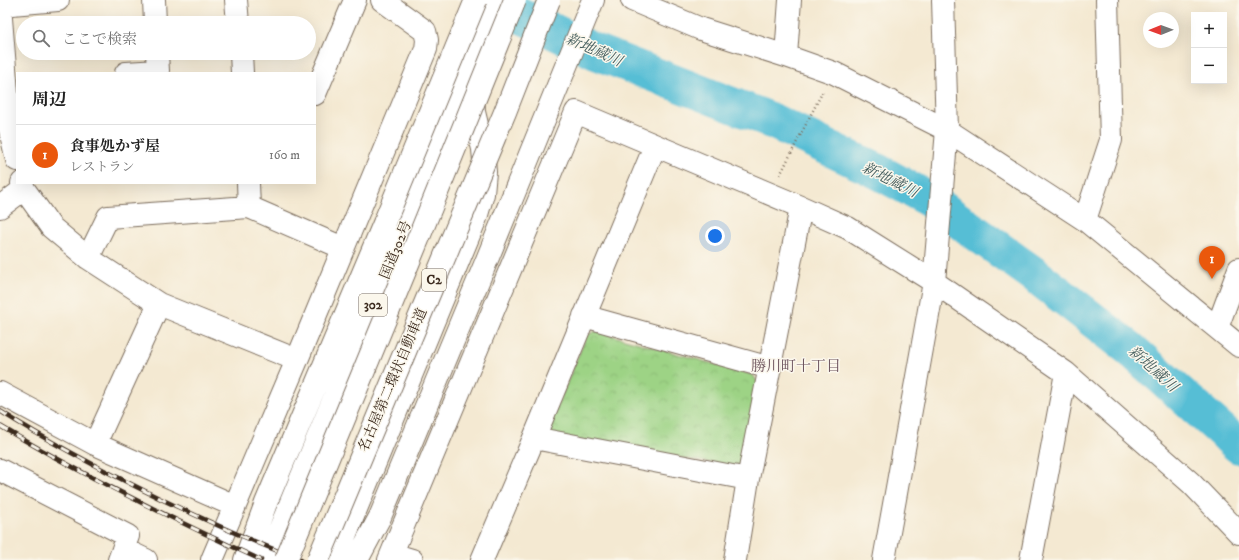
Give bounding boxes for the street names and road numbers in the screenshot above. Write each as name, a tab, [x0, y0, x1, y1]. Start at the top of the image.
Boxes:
street label: 国道302号	[376, 218, 416, 282]
road number: C2	[422, 269, 446, 291]
road number: 302	[359, 294, 387, 316]
street label: 名古屋第二環状自動車道	[355, 306, 431, 454]

